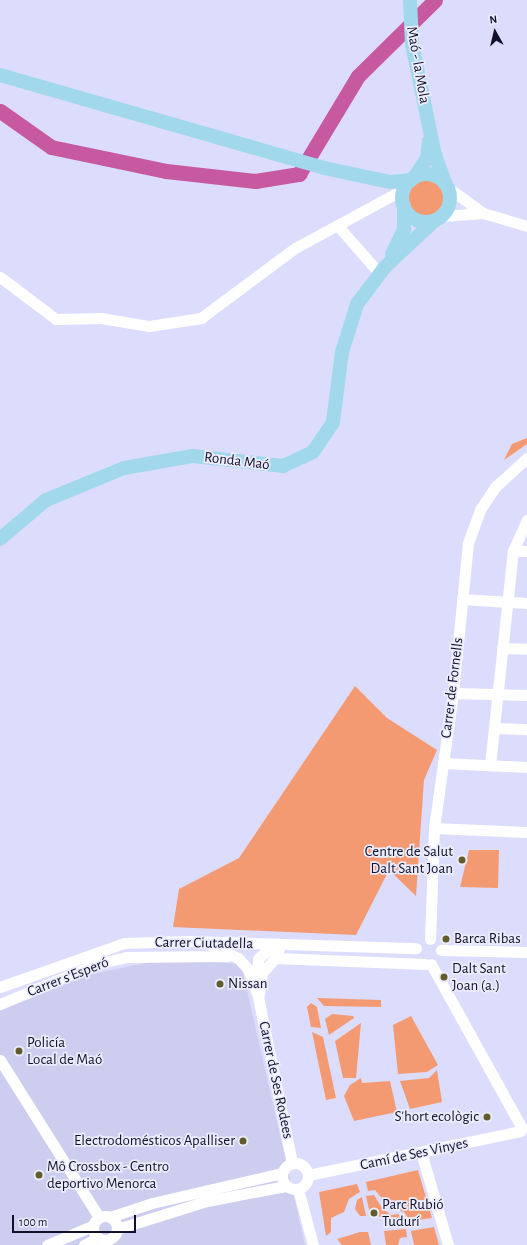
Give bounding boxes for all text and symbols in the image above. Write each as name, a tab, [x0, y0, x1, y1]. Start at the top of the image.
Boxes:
north arrow	[475, 12, 515, 52]
text: N	[489, 14, 498, 26]
street label: Maó - la Mola	[402, 25, 434, 105]
street label: Ronda Maó	[203, 448, 271, 474]
street label: Carrer de Fornells	[437, 637, 467, 739]
place label: Centre de Salut Dalt Sant Joan	[365, 842, 453, 877]
marker: Centre de Salut Dalt Sant Joan	[456, 854, 468, 866]
place label: Barca Ribas	[454, 930, 521, 948]
street label: Carrer Ciutadella	[155, 933, 253, 953]
marker: Barca Ribas	[441, 934, 451, 944]
street label: Carrer s'Esperó	[25, 953, 111, 1001]
place label: Dalt Sant Joan (a.)	[452, 959, 506, 994]
marker: Dalt Sant Joan (a.)	[439, 972, 449, 982]
place label: Nissan	[228, 975, 267, 993]
marker: Nissan	[215, 979, 225, 989]
street label: Carrer de Ses Rodees	[255, 1020, 297, 1140]
place label: Policía Local de Maó	[27, 1033, 102, 1068]
marker: Policía Local de Maó	[14, 1046, 24, 1056]
place label: S'hort ecològic	[394, 1108, 479, 1126]
marker: S'hort ecològic	[482, 1112, 492, 1122]
place label: Electrodomésticos Apalliser	[74, 1132, 235, 1150]
street label: Camí de Ses Vinyes	[358, 1134, 470, 1174]
marker: Electrodomésticos Apalliser	[238, 1136, 248, 1146]
place label: Mô Crossbox - Centro deportivo Menorca	[47, 1157, 169, 1192]
marker: Mô Crossbox - Centro deportivo Menorca	[34, 1170, 44, 1180]
place label: Parc Rubió Tudurí	[382, 1195, 444, 1230]
scale bar	[14, 1207, 138, 1233]
marker: Parc Rubió Tudurí	[369, 1208, 379, 1218]
text: 100 m	[19, 1216, 47, 1228]

